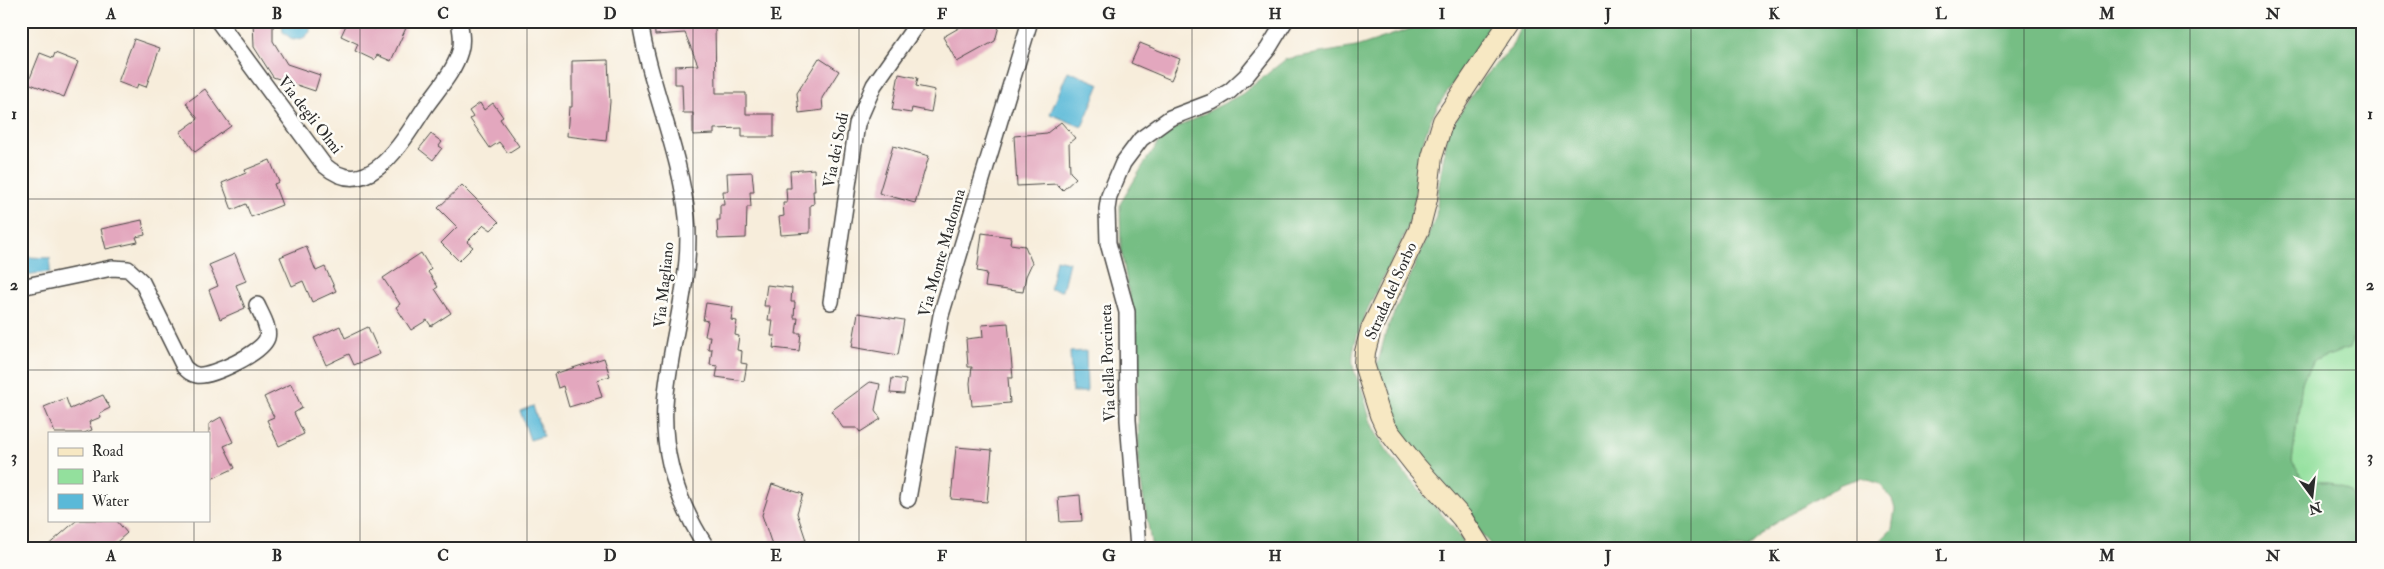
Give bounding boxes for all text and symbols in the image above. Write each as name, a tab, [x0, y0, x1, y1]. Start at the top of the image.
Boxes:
text: A	[105, 4, 117, 24]
text: B	[272, 4, 282, 24]
text: C	[437, 4, 449, 24]
text: D	[603, 4, 617, 24]
text: E	[770, 4, 782, 24]
text: F	[937, 4, 947, 24]
text: G	[1102, 4, 1116, 24]
text: H	[1268, 4, 1282, 24]
text: I	[1439, 4, 1446, 24]
text: J	[1604, 4, 1612, 25]
text: K	[1768, 4, 1780, 24]
text: L	[1935, 4, 1947, 24]
text: M	[2098, 4, 2115, 24]
text: N	[2265, 4, 2281, 24]
street label: Via degli Olmi	[273, 72, 347, 158]
text: 1	[11, 104, 17, 124]
text: 1	[2367, 104, 2373, 124]
street label: Via dei Sodi	[819, 111, 853, 189]
street label: Via Monte Madonna	[914, 186, 970, 319]
street label: Strada del Sorbo	[1361, 239, 1422, 343]
street label: Via Magliano	[650, 241, 678, 329]
text: 2	[10, 275, 18, 295]
text: 2	[2366, 275, 2374, 295]
street label: Via della Porcineta	[1096, 303, 1120, 422]
legend	[48, 432, 210, 522]
text: Road	[92, 442, 124, 461]
text: 3	[11, 447, 17, 467]
text: 3	[2367, 447, 2373, 467]
text: Park	[92, 468, 119, 487]
north arrow	[2286, 472, 2336, 522]
text: Water	[91, 492, 129, 511]
text: N	[2307, 498, 2324, 518]
text: A	[105, 546, 117, 566]
text: B	[272, 546, 282, 566]
text: C	[437, 546, 449, 566]
text: D	[603, 546, 617, 566]
text: E	[770, 546, 782, 566]
text: F	[937, 546, 947, 566]
text: G	[1102, 546, 1116, 566]
text: H	[1268, 546, 1282, 566]
text: I	[1439, 546, 1446, 566]
text: J	[1604, 546, 1612, 567]
text: K	[1768, 546, 1780, 566]
text: L	[1935, 546, 1947, 566]
text: M	[2098, 546, 2115, 566]
text: N	[2265, 546, 2281, 566]

